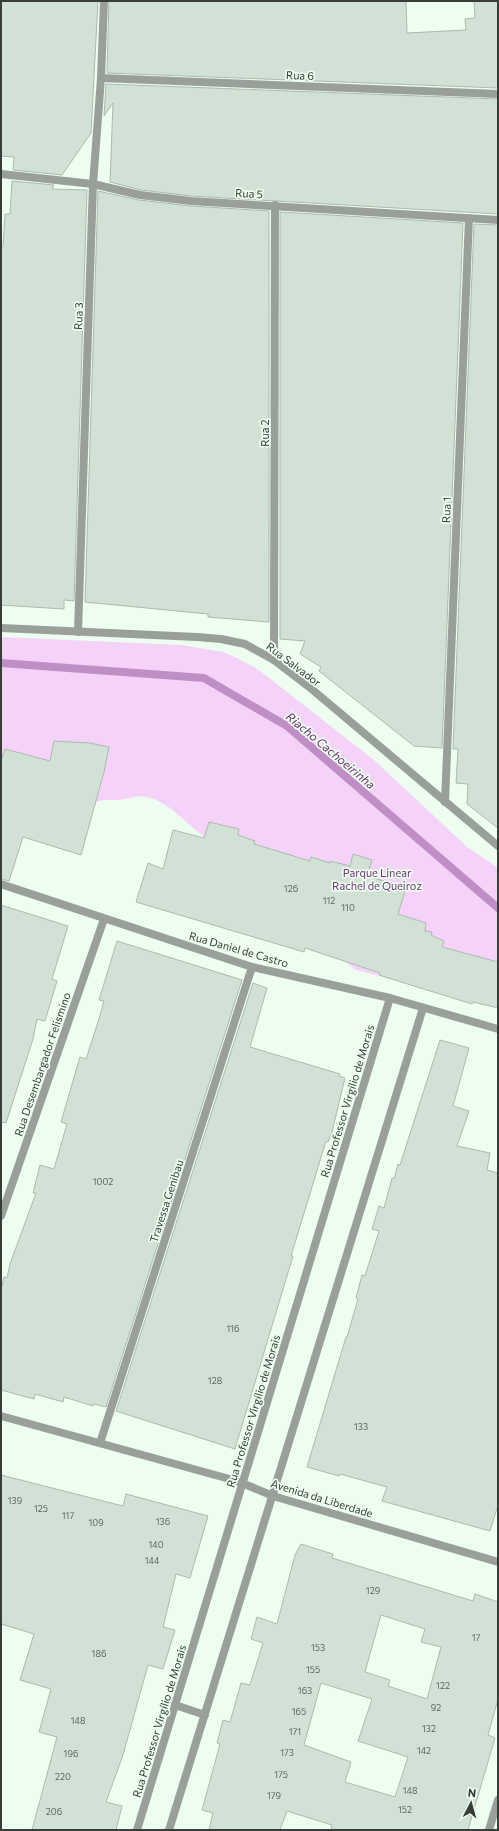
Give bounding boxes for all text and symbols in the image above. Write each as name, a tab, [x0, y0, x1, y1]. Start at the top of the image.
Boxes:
street label: Rua 6	[286, 68, 315, 82]
street label: Rua 5	[235, 186, 263, 200]
street label: Rua 3	[71, 302, 85, 330]
street label: Rua 2	[258, 419, 271, 447]
street label: Rua 1	[439, 497, 453, 523]
street label: Rua Salvador	[264, 639, 324, 689]
water label: Riacho Cachoeirinha	[284, 709, 378, 791]
park label: Parque Linear Rachel de Queiroz	[332, 866, 422, 892]
house number: 126	[284, 883, 298, 894]
house number: 112	[323, 895, 335, 906]
house number: 110	[341, 902, 355, 913]
street label: Rua Daniel de Castro	[188, 929, 291, 970]
street label: Rua Desembargador Felismino	[11, 990, 73, 1138]
street label: Rua Professor Virgílio de Morais	[318, 1023, 376, 1179]
street label: Travessa Genibau	[146, 1158, 186, 1244]
house number: 1002	[93, 1176, 113, 1187]
house number: 116	[226, 1323, 240, 1334]
street label: Rua Professor Virgílio de Morais	[224, 1333, 282, 1489]
house number: 128	[208, 1375, 222, 1386]
house number: 133	[354, 1421, 368, 1432]
street label: Avenida da Liberdade	[269, 1476, 375, 1520]
house number: 139	[8, 1495, 22, 1506]
house number: 125	[34, 1503, 48, 1514]
house number: 117	[62, 1510, 74, 1521]
house number: 136	[156, 1516, 170, 1527]
house number: 109	[88, 1517, 104, 1528]
house number: 140	[148, 1539, 164, 1550]
house number: 144	[145, 1555, 160, 1566]
house number: 129	[366, 1585, 380, 1596]
house number: 17	[472, 1632, 481, 1643]
house number: 153	[311, 1642, 325, 1653]
street label: Rua Professor Virgílio de Morais	[130, 1643, 188, 1799]
house number: 186	[92, 1648, 106, 1659]
house number: 155	[306, 1664, 320, 1675]
house number: 122	[436, 1680, 450, 1691]
house number: 163	[298, 1685, 312, 1696]
house number: 92	[431, 1702, 441, 1713]
house number: 165	[292, 1706, 306, 1717]
house number: 148	[71, 1715, 85, 1726]
house number: 132	[422, 1723, 436, 1734]
house number: 171	[289, 1726, 301, 1737]
house number: 142	[417, 1745, 431, 1756]
house number: 173	[280, 1747, 294, 1758]
house number: 196	[64, 1748, 78, 1759]
house number: 175	[274, 1769, 288, 1780]
house number: 220	[55, 1771, 71, 1782]
north arrow	[451, 1783, 491, 1823]
house number: 148	[403, 1785, 417, 1796]
text: N	[467, 1786, 477, 1799]
house number: 179	[267, 1790, 281, 1801]
house number: 152	[398, 1804, 412, 1815]
house number: 206	[46, 1806, 62, 1817]

